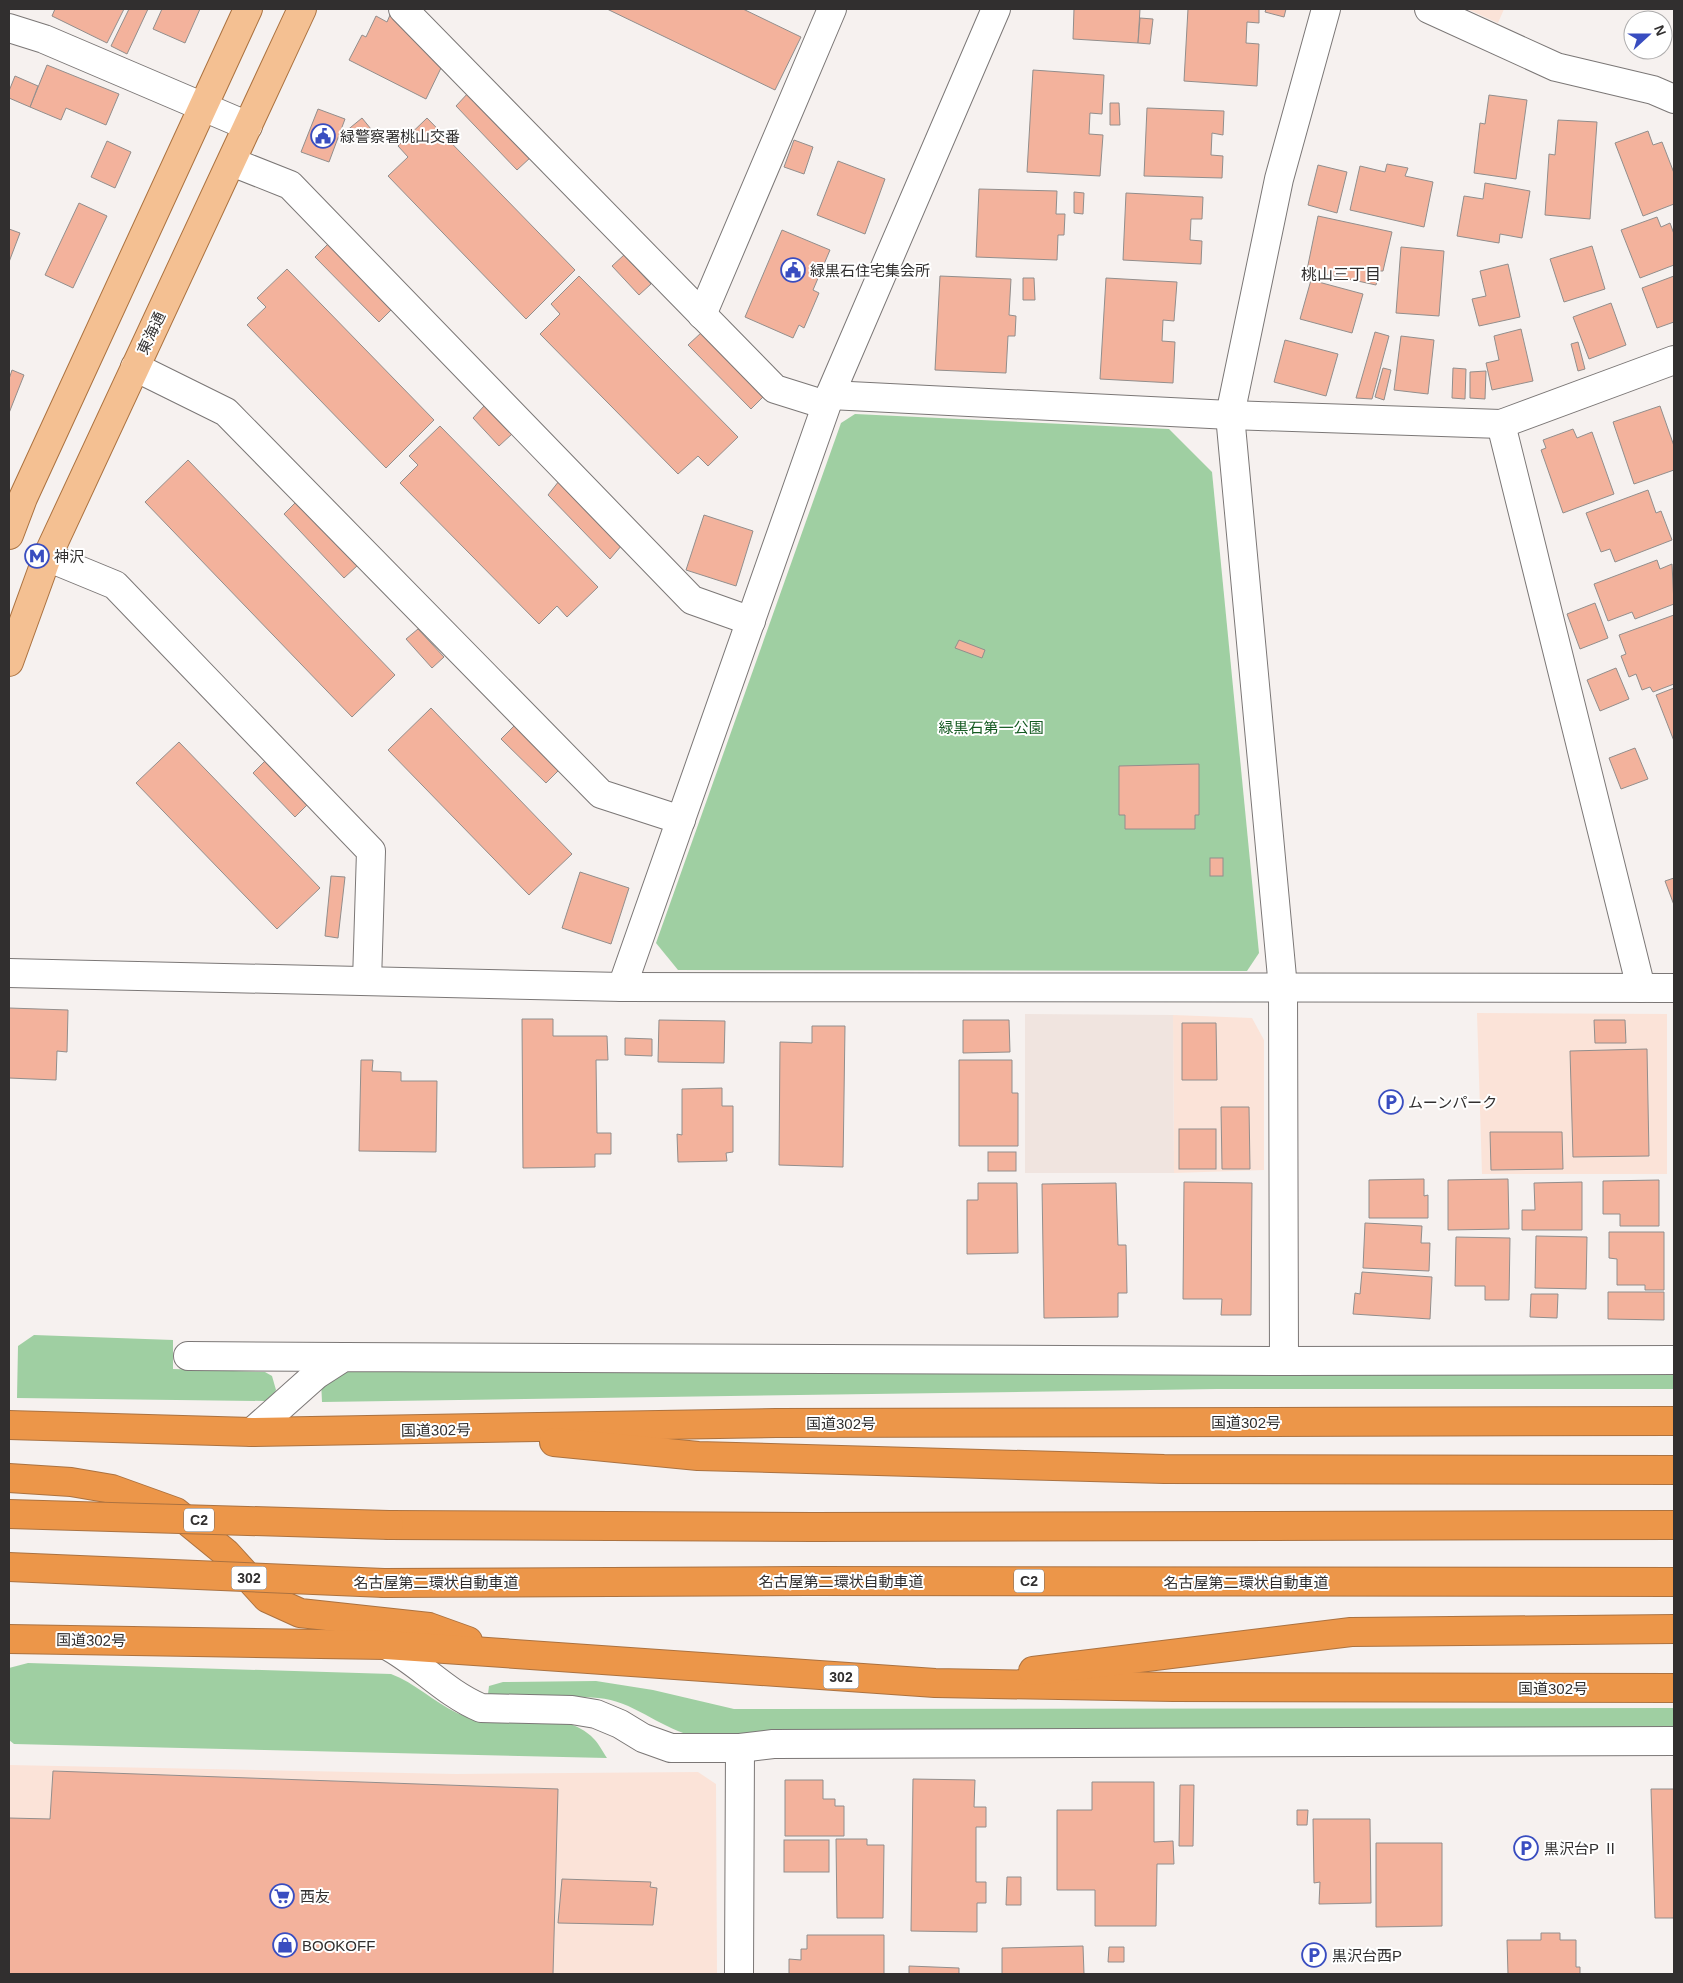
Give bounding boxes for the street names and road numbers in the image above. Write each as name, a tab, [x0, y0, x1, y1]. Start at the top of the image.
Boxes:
street label: 東海通	[134, 309, 168, 357]
street label: 国道302号	[1211, 1414, 1281, 1431]
street label: 国道302号	[806, 1415, 876, 1432]
street label: 国道302号	[401, 1421, 471, 1439]
road number: C2	[184, 1508, 214, 1532]
road number: 302	[232, 1566, 266, 1590]
road number: C2	[1014, 1570, 1044, 1592]
street label: 名古屋第二環状自動車道	[758, 1573, 924, 1590]
street label: 名古屋第二環状自動車道	[353, 1574, 519, 1591]
street label: 名古屋第二環状自動車道	[1163, 1574, 1329, 1591]
street label: 国道302号	[56, 1631, 126, 1649]
road number: 302	[824, 1665, 858, 1688]
street label: 国道302号	[1518, 1680, 1588, 1697]

